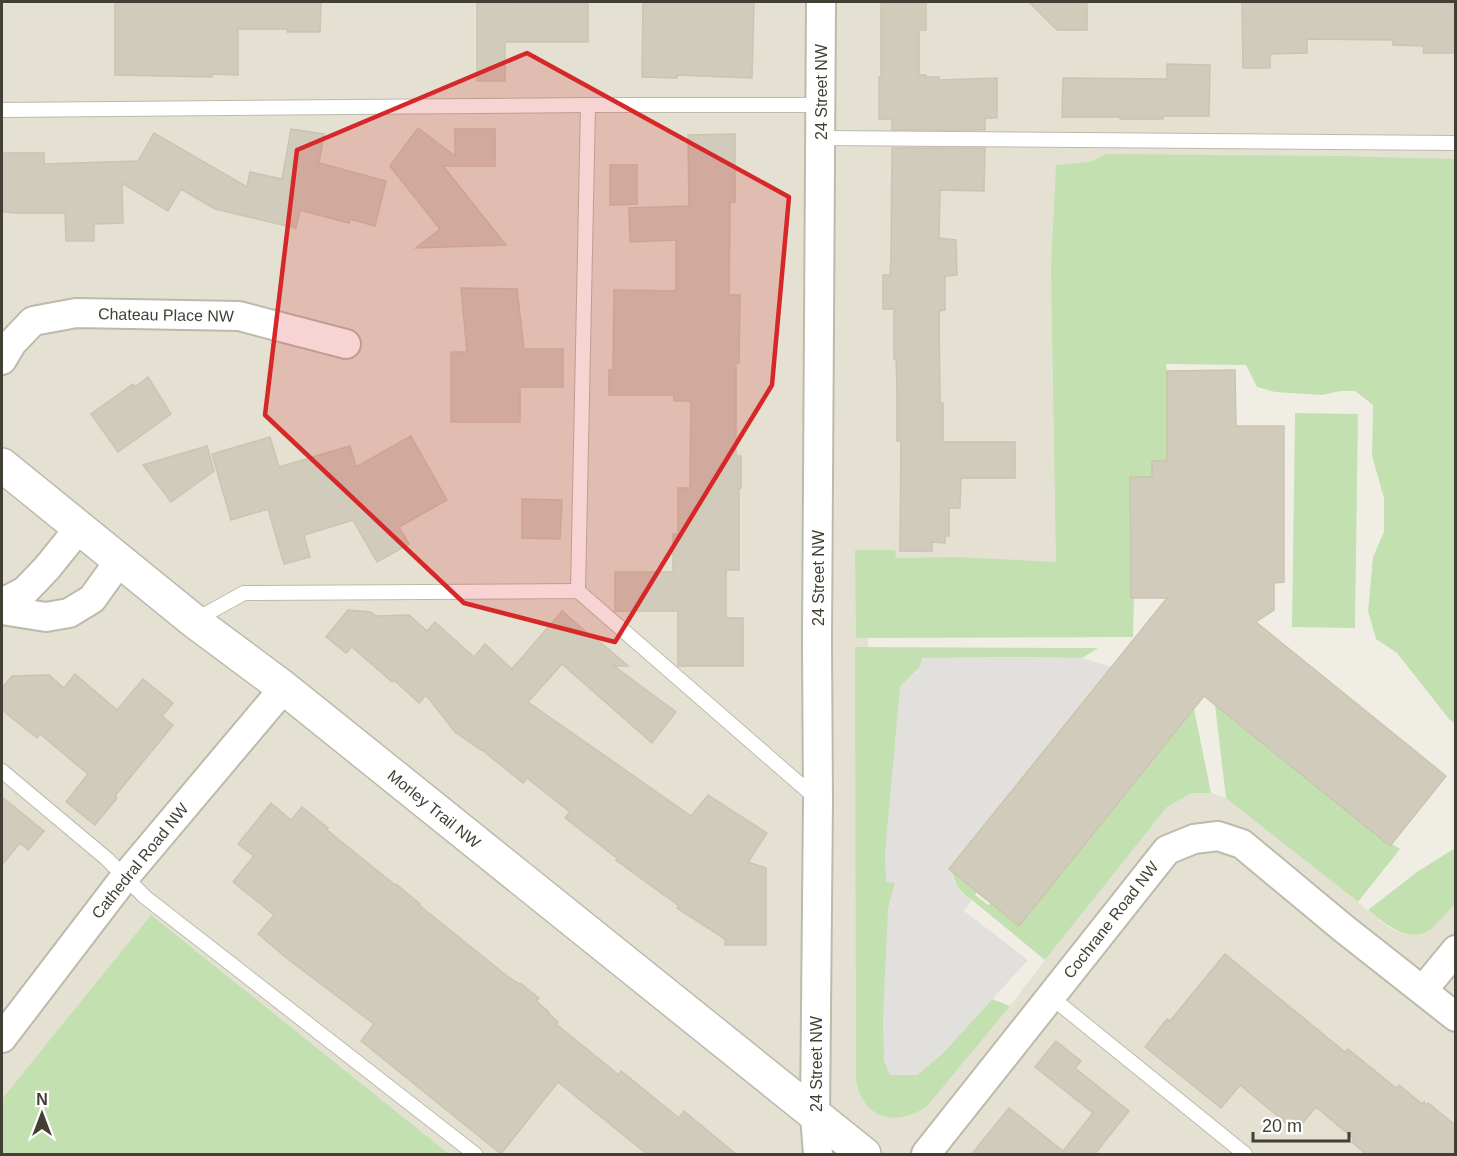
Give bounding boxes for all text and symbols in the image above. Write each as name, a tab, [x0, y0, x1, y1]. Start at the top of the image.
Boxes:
street label: 24 Street NW	[813, 43, 830, 140]
street label: Chateau Place NW	[98, 305, 235, 325]
street label: 24 Street NW	[810, 529, 827, 626]
street label: Morley Trail NW	[384, 767, 484, 852]
street label: Cathedral Road NW	[88, 799, 192, 922]
street label: Cochrane Road NW	[1060, 858, 1162, 982]
street label: 24 Street NW	[808, 1015, 825, 1112]
north arrow	[12, 1084, 72, 1144]
text: N	[36, 1091, 48, 1108]
scale bar	[1253, 1105, 1349, 1143]
text: 20 m	[1262, 1116, 1302, 1136]

